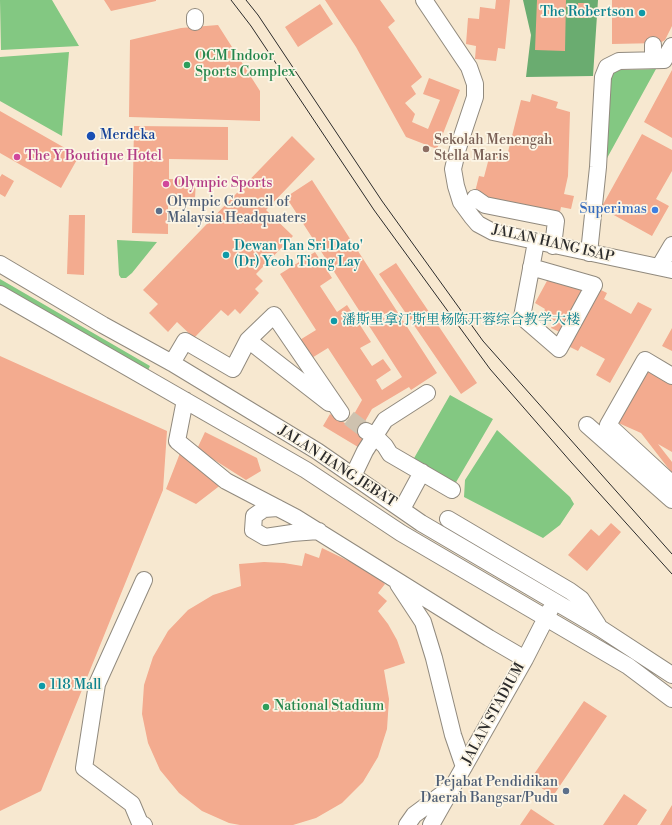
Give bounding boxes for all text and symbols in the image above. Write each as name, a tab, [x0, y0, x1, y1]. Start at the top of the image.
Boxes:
place label: The Robertson	[540, 5, 634, 21]
marker: The Robertson	[637, 8, 647, 18]
place label: OCM Indoor Sports Complex	[195, 49, 295, 82]
marker: OCM Indoor Sports Complex	[182, 60, 192, 70]
place label: Merdeka	[100, 128, 155, 144]
marker: Merdeka	[85, 130, 97, 142]
place label: Sekolah Menengah Stella Maris	[434, 133, 552, 166]
marker: Sekolah Menengah Stella Maris	[421, 144, 431, 154]
place label: The Y Boutique Hotel	[25, 149, 162, 165]
marker: The Y Boutique Hotel	[12, 152, 22, 162]
place label: Olympic Sports	[174, 176, 272, 192]
marker: Olympic Sports	[161, 179, 171, 189]
place label: Olympic Council of Malaysia Headquaters	[167, 195, 306, 228]
place label: Superimas	[579, 202, 647, 218]
marker: Superimas	[650, 205, 660, 215]
marker: Olympic Council of Malaysia Headquaters	[154, 206, 164, 216]
street label: JALAN HANG ISAP	[490, 222, 616, 266]
place label: Dewan Tan Sri Dato' (Dr) Yeoh Tiong Lay	[234, 239, 363, 272]
marker: Dewan Tan Sri Dato' (Dr) Yeoh Tiong Lay	[221, 250, 231, 260]
place label: 潘斯里拿汀斯里杨陈开蓉综合教学大楼	[342, 313, 580, 329]
marker: 潘斯里拿汀斯里杨陈开蓉综合教学大楼	[329, 316, 339, 326]
street label: JALAN HANG JEBAT	[275, 423, 399, 511]
street label: JALAN STADIUM	[459, 660, 529, 768]
place label: 118 Mall	[50, 678, 101, 694]
marker: 118 Mall	[37, 681, 47, 691]
place label: National Stadium	[274, 699, 384, 715]
marker: National Stadium	[261, 702, 271, 712]
place label: Pejabat Pendidikan Daerah Bangsar/Pudu	[421, 775, 558, 808]
marker: Pejabat Pendidikan Daerah Bangsar/Pudu	[561, 786, 571, 796]

